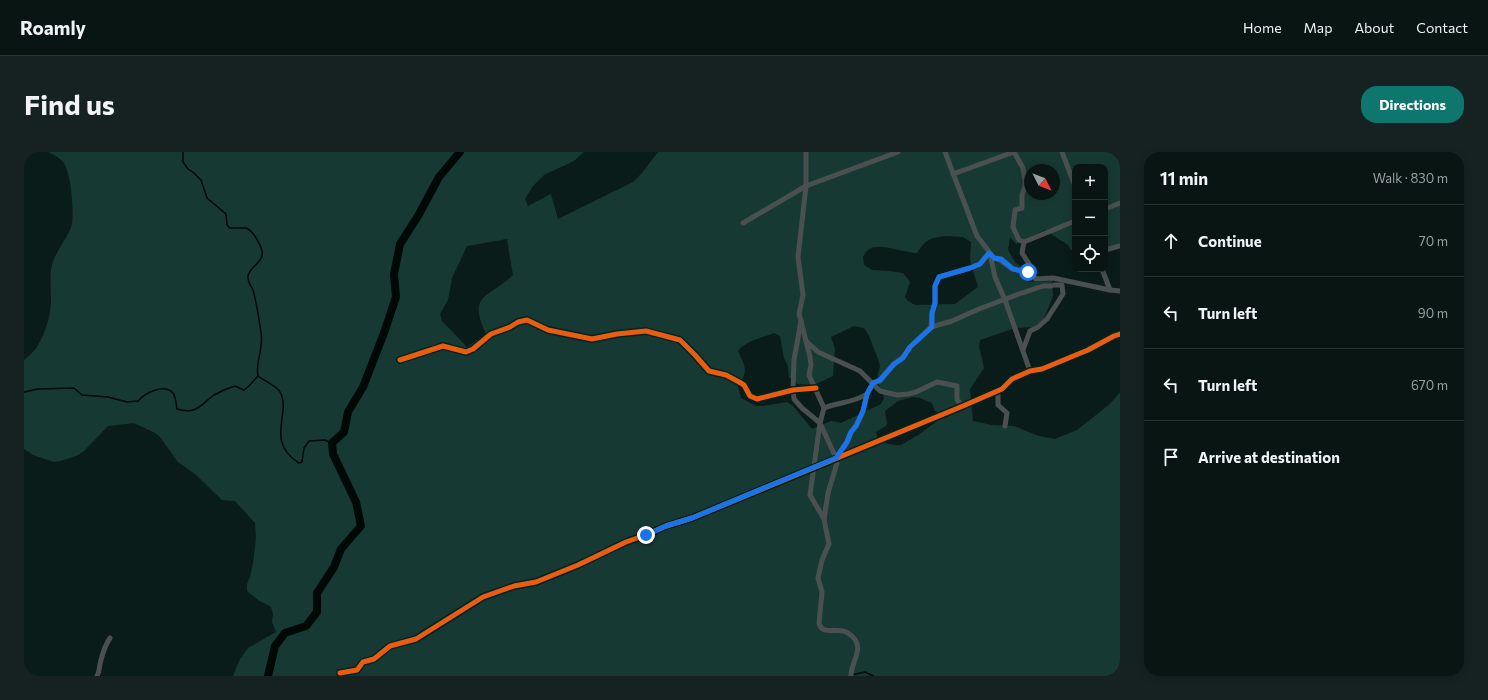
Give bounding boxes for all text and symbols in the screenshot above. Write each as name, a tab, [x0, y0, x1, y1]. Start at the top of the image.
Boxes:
text: Roamly	[20, 16, 86, 39]
text: Home	[1243, 19, 1282, 36]
text: Map	[1304, 19, 1332, 36]
text: About	[1354, 19, 1394, 36]
text: Contact	[1416, 19, 1468, 36]
button: Directions	[1361, 86, 1464, 123]
text: Find us	[24, 87, 115, 121]
north arrow	[1024, 164, 1060, 200]
map controls	[1072, 164, 1108, 272]
button: +	[1072, 164, 1108, 200]
text: 11 min	[1160, 168, 1208, 189]
text: Walk · 830 m	[1373, 170, 1448, 186]
button: −	[1072, 200, 1108, 236]
icon: ahead	[1160, 230, 1182, 252]
text: Continue	[1198, 232, 1262, 250]
text: 70 m	[1419, 233, 1448, 249]
button: locate	[1072, 236, 1108, 272]
route start	[1019, 263, 1037, 281]
icon: left	[1160, 302, 1182, 324]
text: Turn left	[1198, 304, 1257, 322]
text: 90 m	[1418, 305, 1448, 321]
icon: left	[1160, 374, 1182, 396]
text: Turn left	[1198, 376, 1257, 394]
text: 670 m	[1411, 377, 1448, 393]
icon: arrive	[1160, 446, 1182, 468]
text: Arrive at destination	[1198, 448, 1340, 466]
route end	[637, 526, 655, 544]

